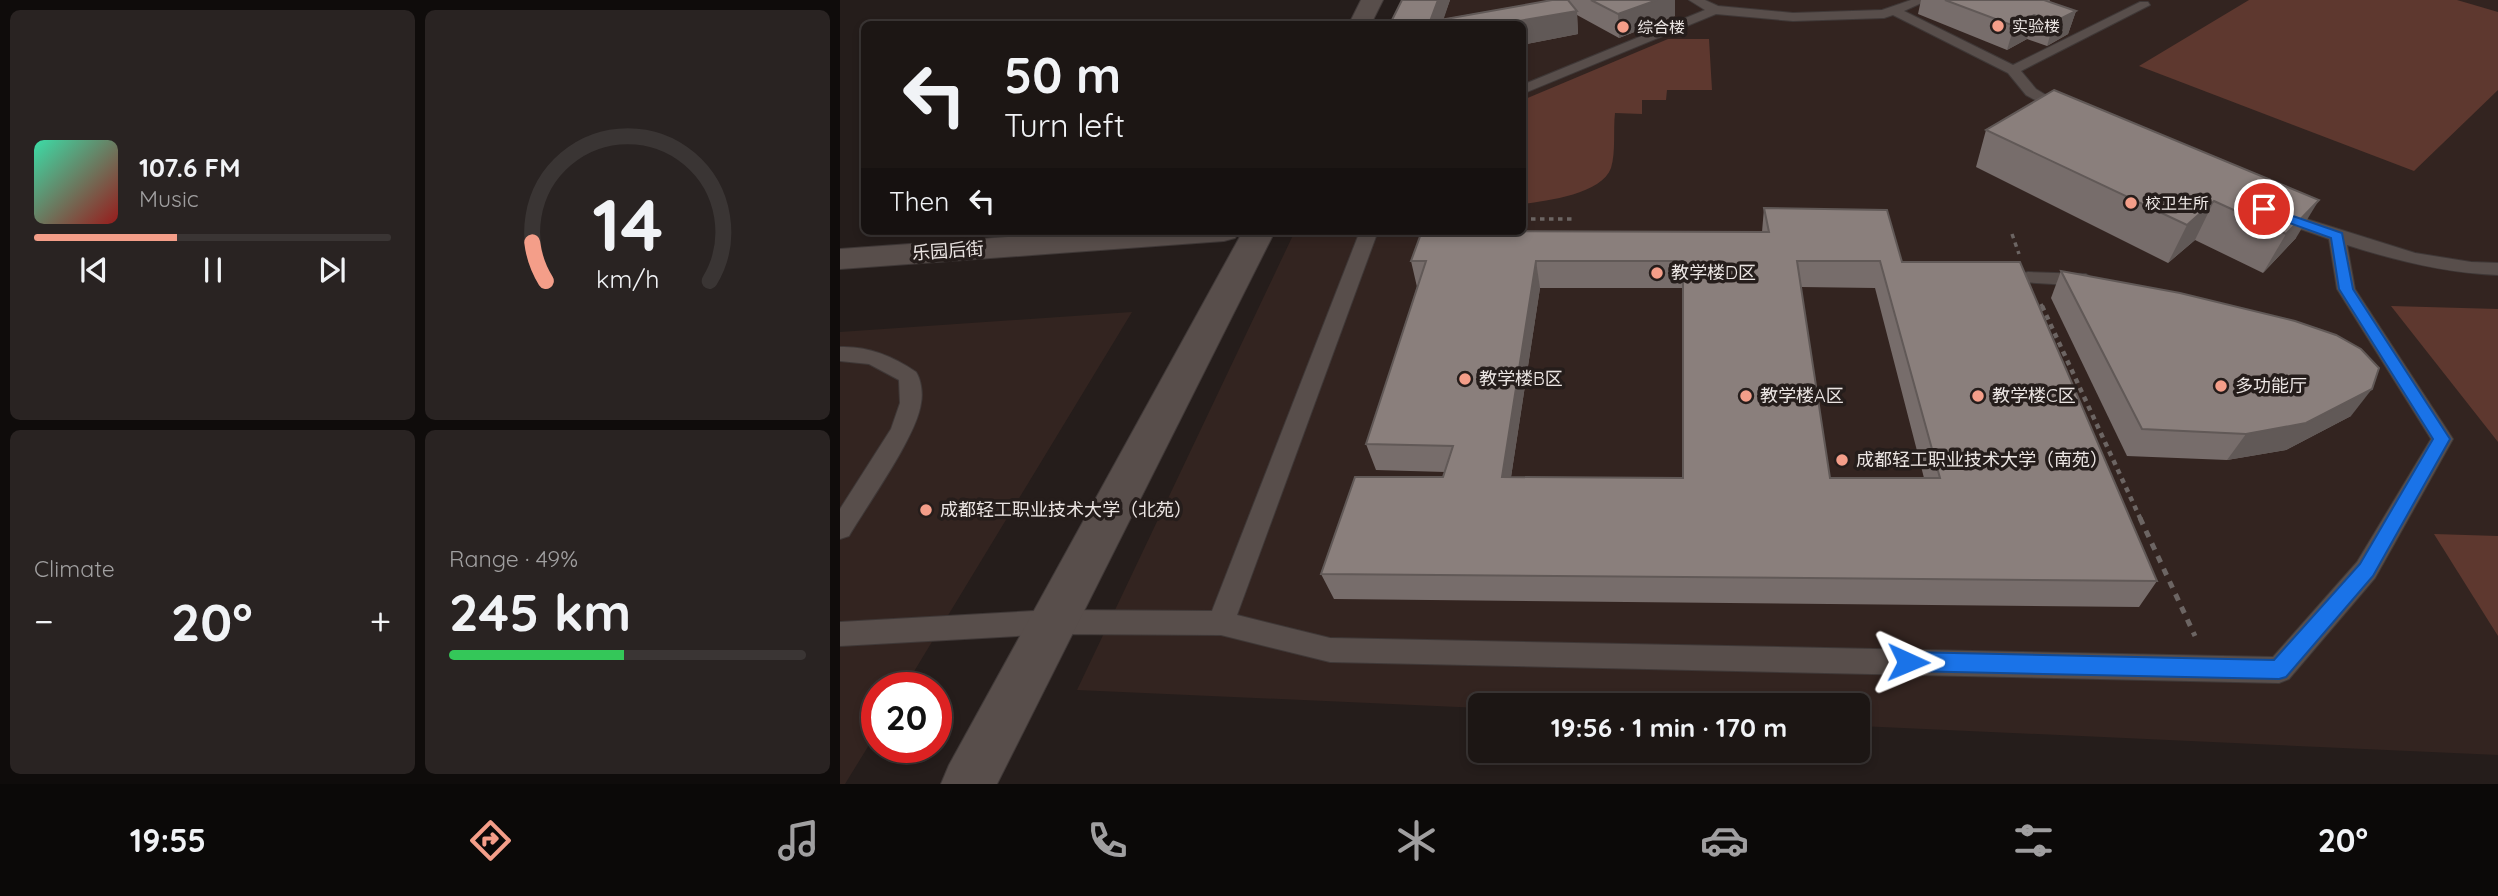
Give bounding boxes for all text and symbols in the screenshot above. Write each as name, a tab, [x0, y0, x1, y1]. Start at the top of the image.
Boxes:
place label: 实验楼	[2012, 16, 2060, 36]
place label: 综合楼	[1637, 17, 1685, 37]
marker: 实验楼	[1990, 18, 2006, 34]
marker: 综合楼	[1615, 19, 1631, 35]
text: 50 m	[1004, 44, 1121, 105]
icon: left	[889, 49, 980, 140]
text: Turn left	[1004, 105, 1125, 145]
text: 107.6 FM	[139, 151, 241, 184]
text: 14	[592, 178, 663, 269]
pin	[2234, 179, 2294, 239]
icon: left	[963, 182, 1001, 220]
text: Music	[139, 184, 199, 213]
text: Then	[889, 185, 949, 218]
icon: arrive	[2245, 190, 2283, 228]
place label: 校卫生所	[2145, 193, 2209, 213]
marker: 校卫生所	[2123, 195, 2139, 211]
street label: 乐园后街	[911, 237, 985, 264]
icon: previous	[75, 251, 113, 289]
icon: pause	[194, 251, 232, 289]
icon: next	[313, 251, 351, 289]
place label: 教学楼D区	[1671, 261, 1756, 284]
text: km/h	[596, 263, 659, 294]
marker: 教学楼D区	[1649, 265, 1665, 281]
place label: 教学楼B区	[1479, 367, 1563, 390]
marker: 教学楼B区	[1457, 371, 1473, 387]
place label: 多功能厅	[2235, 374, 2307, 397]
marker: 多功能厅	[2213, 378, 2229, 394]
place label: 教学楼A区	[1760, 384, 1844, 407]
place label: 教学楼C区	[1992, 384, 2076, 407]
marker: 教学楼A区	[1738, 388, 1754, 404]
marker: 教学楼C区	[1970, 388, 1986, 404]
place label: 成都轻工职业技术大学（南苑）	[1856, 448, 2108, 471]
marker: 成都轻工职业技术大学（南苑）	[1834, 452, 1850, 468]
place label: 成都轻工职业技术大学（北苑）	[940, 498, 1192, 521]
marker: 成都轻工职业技术大学（北苑）	[918, 502, 934, 518]
text: Range · 49%	[449, 544, 578, 573]
text: Climate	[34, 554, 115, 583]
text: 245 km	[449, 579, 631, 644]
text: 20°	[171, 589, 253, 654]
text: −	[34, 597, 54, 645]
text: +	[370, 597, 391, 645]
position arrow	[1871, 625, 1945, 699]
speed limit sign: 20	[861, 672, 952, 763]
text: 19:56 · 1 min · 170 m	[1551, 711, 1787, 744]
icon: directions	[466, 816, 515, 865]
icon: music	[774, 816, 823, 865]
icon: phone	[1083, 816, 1132, 865]
icon: climate	[1392, 816, 1441, 865]
icon: car	[1700, 816, 1749, 865]
icon: filters	[2009, 816, 2058, 865]
text: 19:55	[130, 820, 206, 860]
text: 20°	[2318, 820, 2368, 860]

